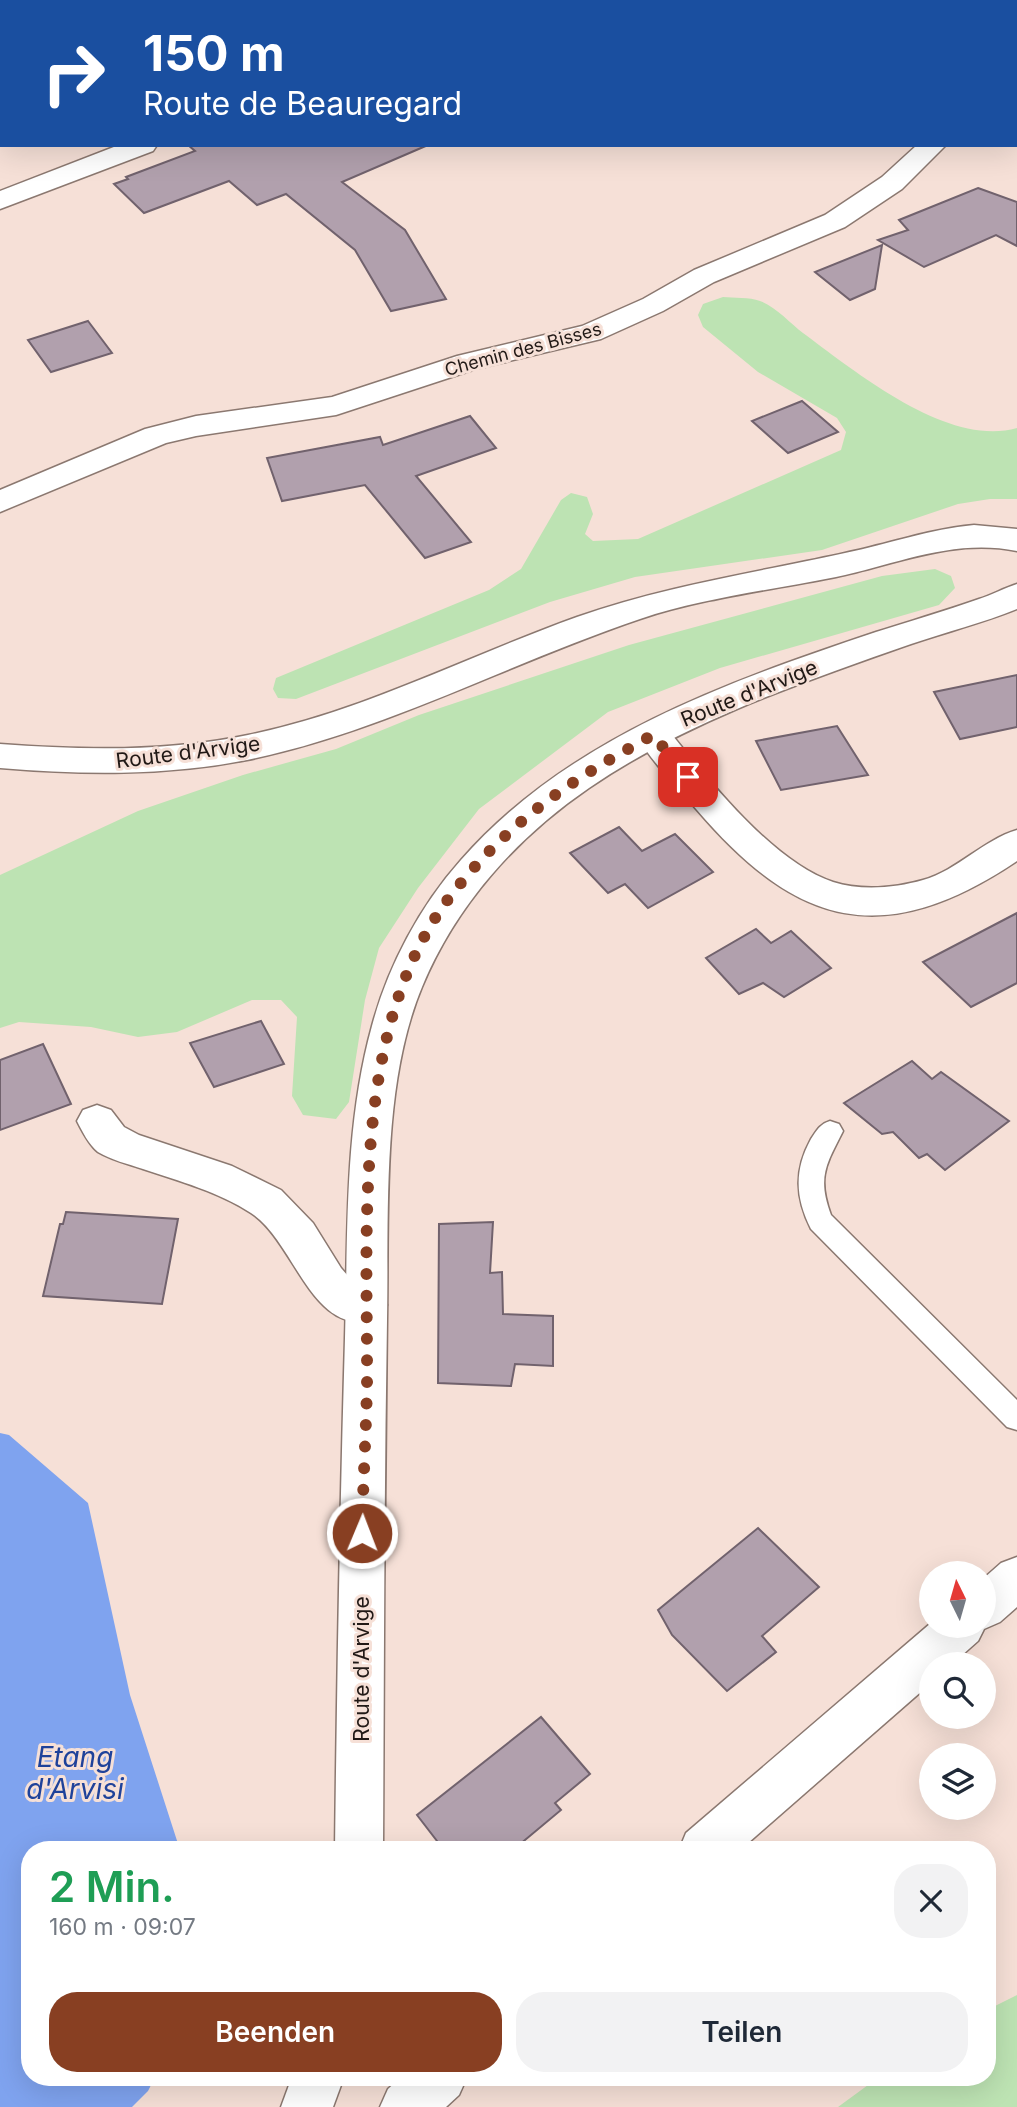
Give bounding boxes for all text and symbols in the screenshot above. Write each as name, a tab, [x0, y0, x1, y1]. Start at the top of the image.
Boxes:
text: 150 m	[143, 24, 285, 83]
icon: right	[28, 28, 119, 119]
text: Route de Beauregard	[143, 84, 462, 123]
street label: Chemin des Bisses	[442, 318, 604, 380]
street label: Route d'Arvige	[677, 654, 821, 732]
street label: Route d'Arvige	[114, 731, 262, 773]
pin	[658, 747, 718, 807]
icon: arrive	[669, 758, 707, 796]
position arrow	[325, 1496, 399, 1570]
north arrow	[919, 1561, 996, 1638]
map controls	[919, 1561, 996, 1820]
street label: Route d'Arvige	[349, 1596, 374, 1742]
button: search	[919, 1652, 996, 1729]
water label: Etang d'Arvisi	[26, 1740, 125, 1806]
button: layers	[919, 1743, 996, 1820]
text: 2 Min.	[49, 1861, 175, 1912]
button: close	[894, 1864, 968, 1938]
text: 160 m · 09:07	[49, 1913, 196, 1941]
button: Beenden	[49, 1992, 502, 2072]
button: Teilen	[516, 1992, 968, 2072]

